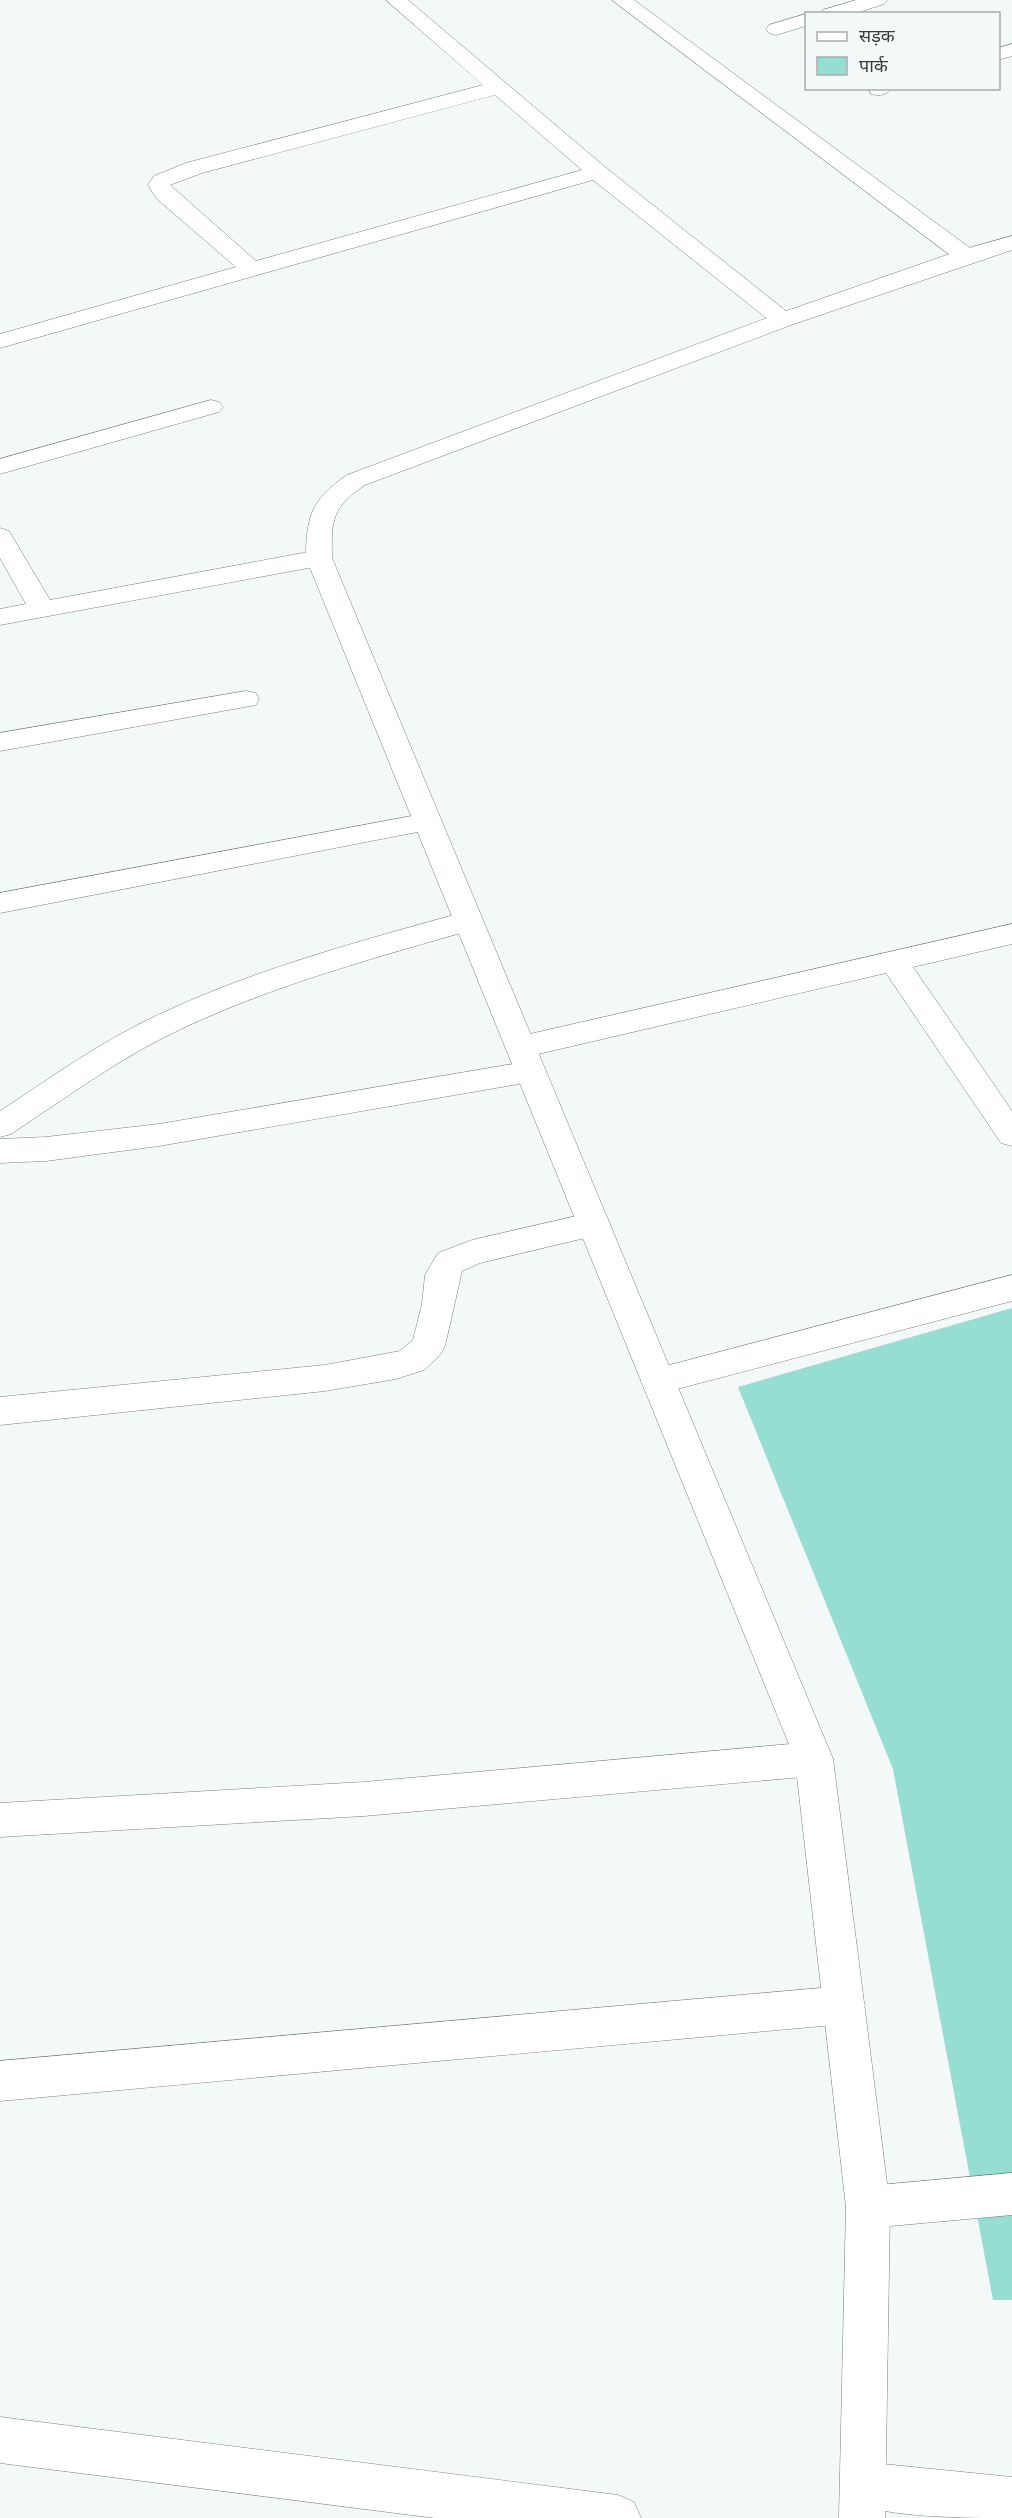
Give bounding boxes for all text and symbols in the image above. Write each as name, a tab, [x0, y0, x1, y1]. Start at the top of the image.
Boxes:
legend	[805, 12, 1000, 90]
text: सड़क	[859, 25, 896, 46]
text: पार्क	[859, 55, 889, 76]

